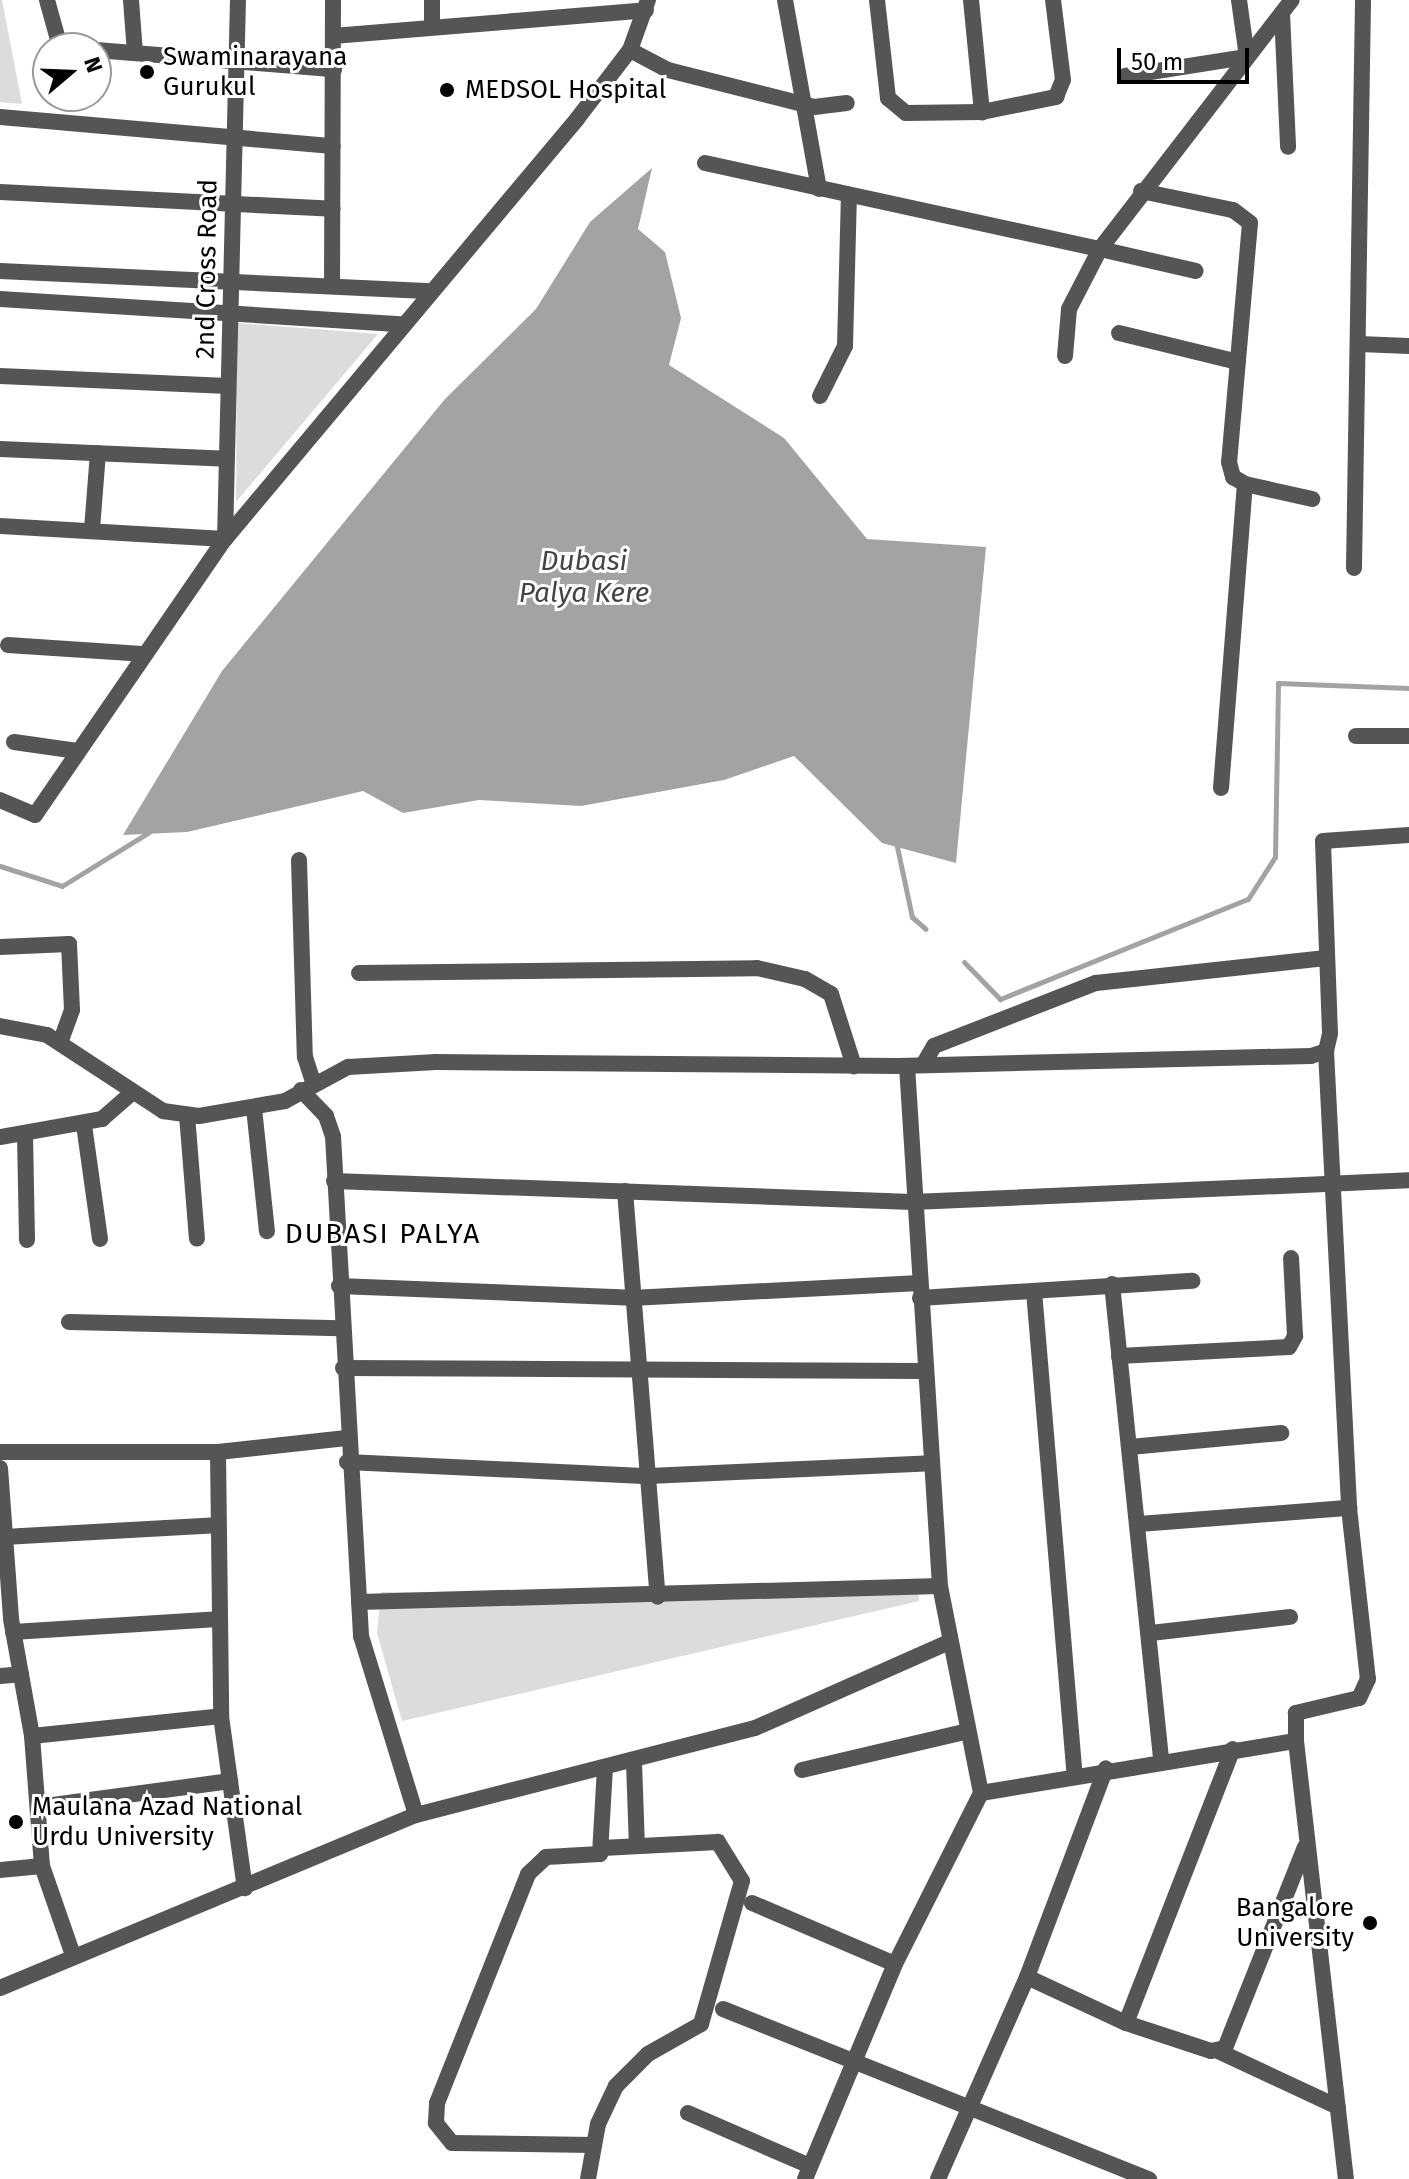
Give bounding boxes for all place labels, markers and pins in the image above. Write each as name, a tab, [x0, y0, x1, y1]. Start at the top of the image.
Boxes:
place label: Swaminarayana Gurukul	[163, 41, 347, 102]
marker: Swaminarayana Gurukul	[138, 63, 156, 81]
place label: MEDSOL Hospital	[465, 74, 666, 106]
marker: MEDSOL Hospital	[436, 79, 458, 101]
place label: Maulana Azad National Urdu University	[32, 1791, 302, 1852]
marker: Maulana Azad National Urdu University	[7, 1813, 25, 1831]
place label: Bangalore University	[1236, 1892, 1354, 1954]
marker: Bangalore University	[1361, 1914, 1379, 1932]

